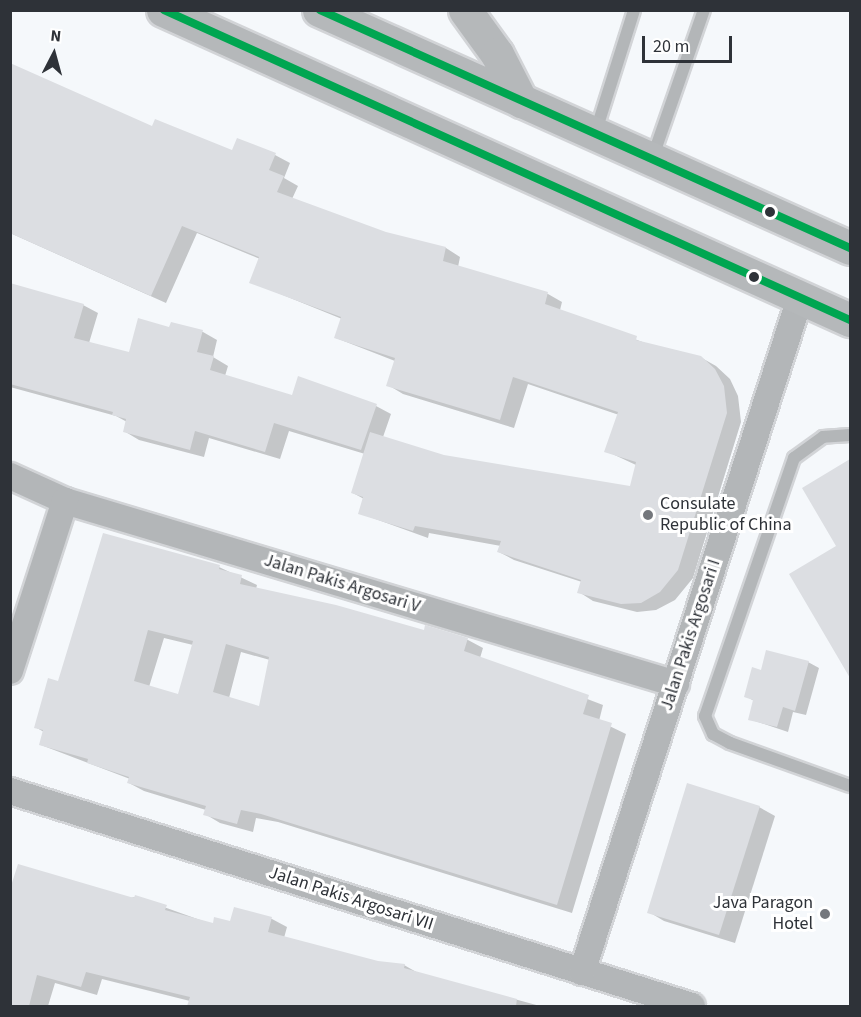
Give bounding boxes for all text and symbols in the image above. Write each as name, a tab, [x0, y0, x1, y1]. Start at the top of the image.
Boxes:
north arrow	[24, 24, 84, 84]
scale bar	[645, 24, 735, 62]
text: N	[49, 25, 62, 48]
text: 20 m	[653, 34, 689, 59]
unlabelled marker	[764, 206, 776, 218]
unlabelled marker	[748, 271, 760, 283]
place label: Consulate Republic of China	[660, 494, 792, 536]
marker: Consulate Republic of China	[641, 508, 655, 522]
street label: Jalan Pakis Argosari V	[261, 550, 423, 618]
street label: Jalan Pakis Argosari I	[656, 557, 726, 713]
street label: Jalan Pakis Argosari VII	[266, 862, 436, 936]
place label: Java Paragon Hotel	[713, 893, 813, 936]
marker: Java Paragon Hotel	[818, 907, 832, 921]

